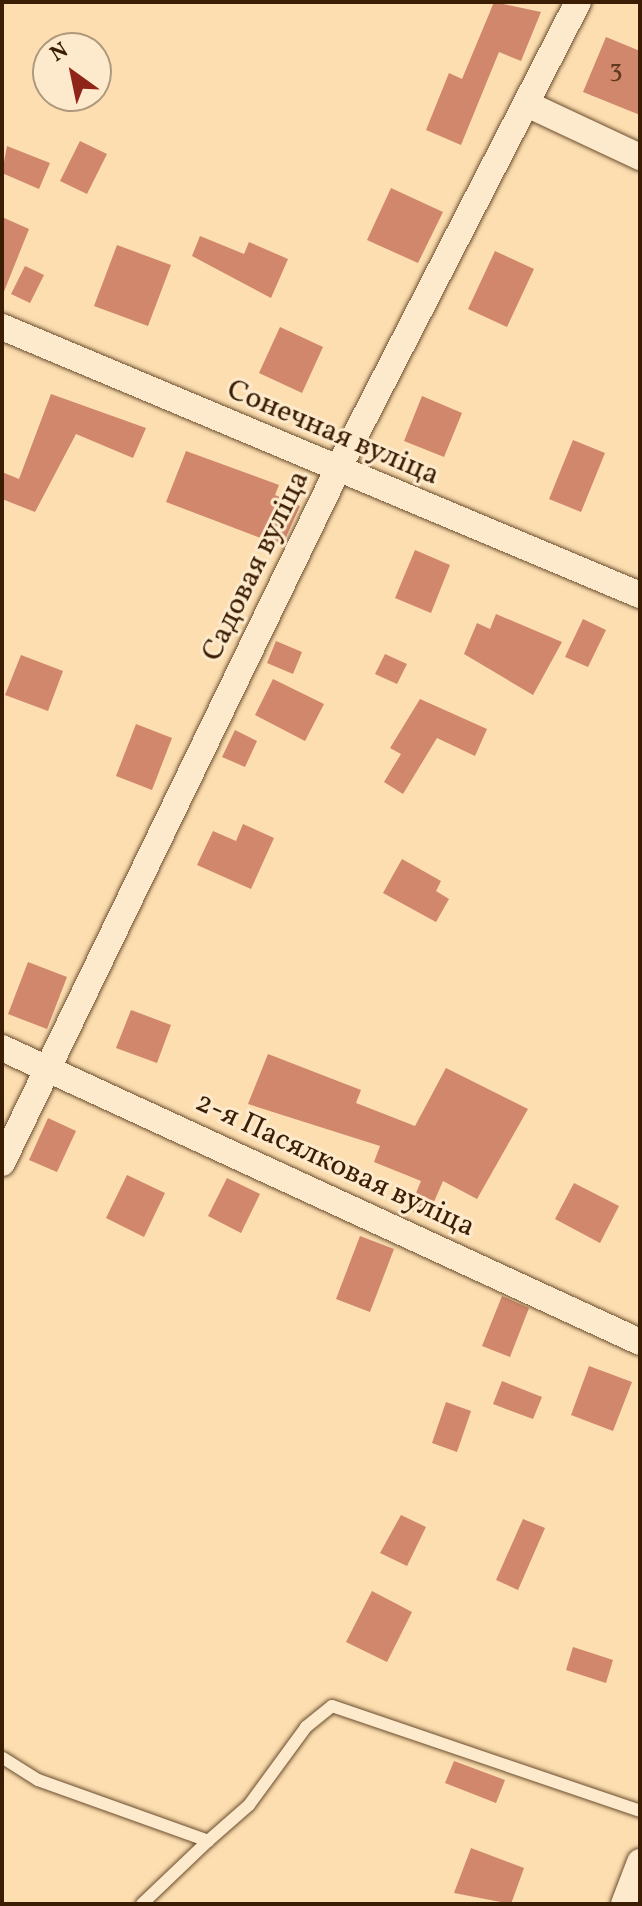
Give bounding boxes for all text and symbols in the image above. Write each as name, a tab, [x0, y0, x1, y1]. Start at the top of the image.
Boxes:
north arrow	[32, 32, 112, 112]
text: N	[45, 36, 75, 70]
house number: 3	[609, 55, 623, 87]
street label: Сонечная вуліца	[221, 372, 445, 494]
street label: Садовая вуліца	[194, 465, 318, 667]
street label: 2-я Пасялковая вуліца	[189, 1084, 481, 1246]

